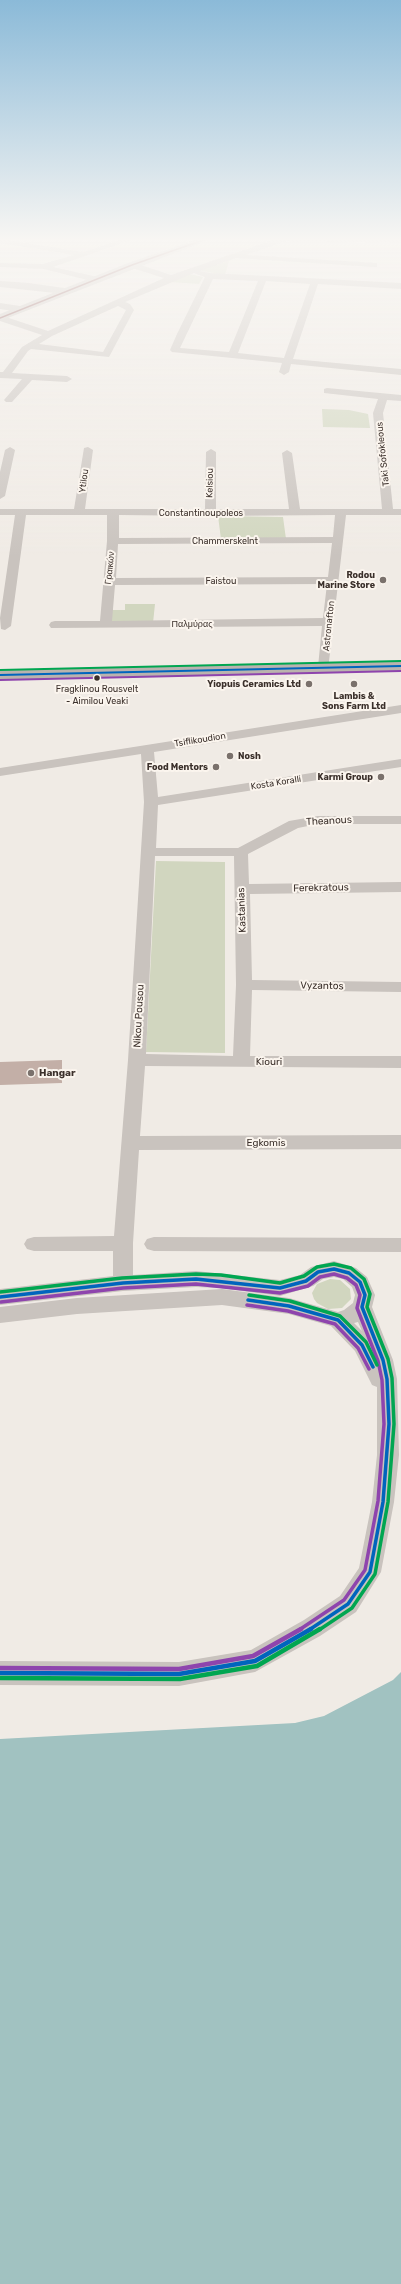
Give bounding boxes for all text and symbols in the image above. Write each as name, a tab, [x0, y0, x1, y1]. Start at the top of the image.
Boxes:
street label: Taki Sofokleous	[374, 421, 392, 487]
street label: Ytilou	[77, 468, 91, 494]
street label: Kelsiou	[204, 468, 216, 498]
street label: Constantinoupoleos	[159, 508, 243, 518]
street label: Chammerskelnt	[192, 536, 258, 546]
street label: Γραικών	[103, 551, 117, 585]
place label: Rodou Marine Store	[317, 570, 375, 591]
marker: Rodou Marine Store	[378, 575, 388, 585]
street label: Faistou	[206, 576, 236, 586]
street label: Astronafton	[321, 600, 337, 652]
street label: Παλμύρας	[172, 619, 212, 629]
marker: Fragklinou Rousvelt - Aimilou Veaki	[92, 673, 102, 683]
place label: Yiopuis Ceramics Ltd	[207, 679, 301, 689]
marker: Yiopuis Ceramics Ltd	[304, 679, 314, 689]
marker: Lambis & Sons Farm Ltd	[349, 679, 359, 689]
place label: Fragklinou Rousvelt - Aimilou Veaki	[56, 684, 138, 705]
place label: Lambis & Sons Farm Ltd	[322, 691, 386, 712]
street label: Tsiflikoudion	[174, 731, 226, 749]
marker: Nosh	[225, 751, 235, 761]
place label: Nosh	[238, 751, 261, 761]
place label: Food Mentors	[147, 762, 208, 772]
marker: Food Mentors	[211, 762, 221, 772]
place label: Karmi Group	[317, 772, 373, 782]
marker: Karmi Group	[376, 772, 386, 782]
street label: Kosta Koralli	[250, 774, 302, 792]
street label: Theanous	[306, 814, 352, 828]
street label: Ferekratous	[293, 882, 349, 894]
street label: Kastanias	[235, 887, 249, 933]
street label: Vyzantos	[300, 980, 344, 992]
street label: Nikou Pousou	[131, 984, 147, 1048]
street label: Kiouri	[256, 1056, 282, 1068]
place label: Hangar	[39, 1067, 76, 1079]
marker: Hangar	[26, 1068, 36, 1078]
street label: Egkomis	[246, 1137, 286, 1149]

